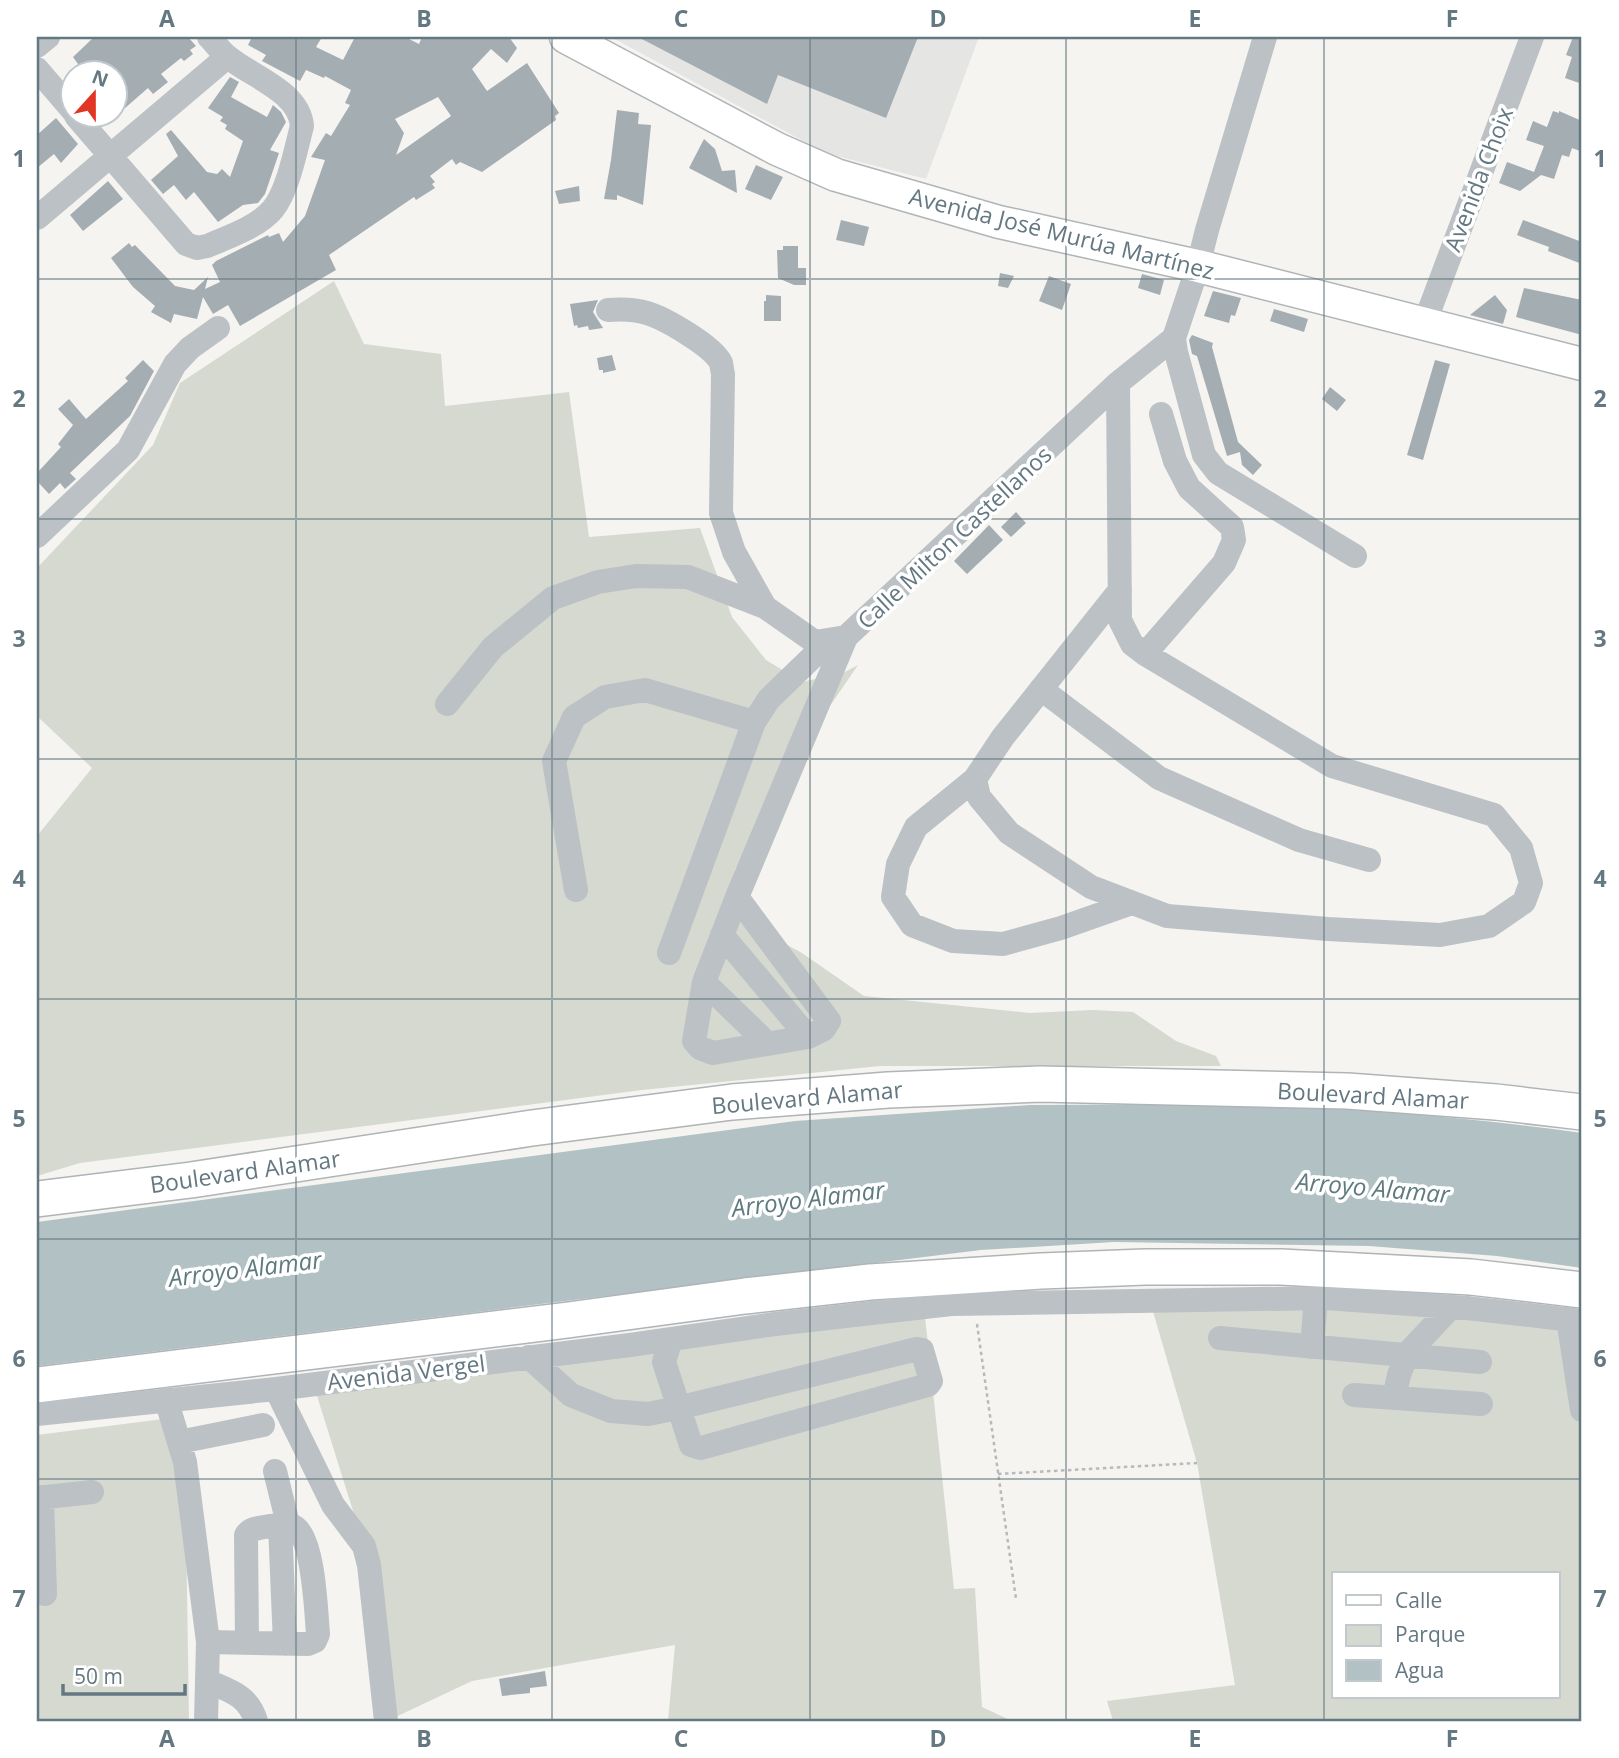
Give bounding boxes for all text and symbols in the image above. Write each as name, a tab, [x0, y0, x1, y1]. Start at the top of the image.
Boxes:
text: A	[159, 2, 175, 34]
text: B	[416, 2, 432, 34]
text: C	[674, 2, 688, 34]
text: D	[929, 2, 947, 34]
text: E	[1189, 2, 1201, 34]
text: F	[1446, 2, 1458, 34]
north arrow	[60, 60, 130, 130]
text: N	[88, 63, 112, 93]
street label: Avenida Choix	[1436, 102, 1520, 256]
text: 1	[12, 142, 26, 174]
text: 1	[1593, 142, 1607, 174]
street label: Avenida José Murúa Martínez	[906, 180, 1218, 286]
text: 2	[12, 382, 26, 414]
text: 2	[1593, 382, 1607, 414]
street label: Calle Milton Castellanos	[850, 438, 1058, 636]
text: 3	[12, 622, 26, 654]
text: 3	[1593, 622, 1607, 654]
text: 4	[12, 862, 26, 894]
text: 4	[1593, 862, 1607, 894]
street label: Boulevard Alamar	[710, 1073, 905, 1121]
street label: Boulevard Alamar	[1276, 1074, 1470, 1116]
text: 5	[12, 1102, 26, 1134]
text: 5	[1593, 1102, 1607, 1134]
street label: Boulevard Alamar	[148, 1142, 343, 1200]
water label: Arroyo Alamar	[1293, 1164, 1453, 1210]
water label: Arroyo Alamar	[728, 1172, 888, 1224]
water label: Arroyo Alamar	[165, 1242, 325, 1294]
text: 6	[12, 1342, 26, 1374]
text: 6	[1593, 1342, 1607, 1374]
street label: Avenida Vergel	[325, 1346, 487, 1398]
legend	[1332, 1572, 1560, 1698]
text: 7	[12, 1582, 26, 1614]
text: 7	[1593, 1582, 1607, 1614]
text: Calle	[1395, 1586, 1442, 1614]
text: Parque	[1395, 1620, 1465, 1648]
scale bar	[63, 1653, 186, 1697]
text: Agua	[1395, 1656, 1444, 1684]
text: 50 m	[74, 1662, 123, 1690]
text: A	[159, 1722, 175, 1754]
text: B	[416, 1722, 432, 1754]
text: C	[674, 1722, 688, 1754]
text: D	[929, 1722, 947, 1754]
text: E	[1189, 1722, 1201, 1754]
text: F	[1446, 1722, 1458, 1754]

